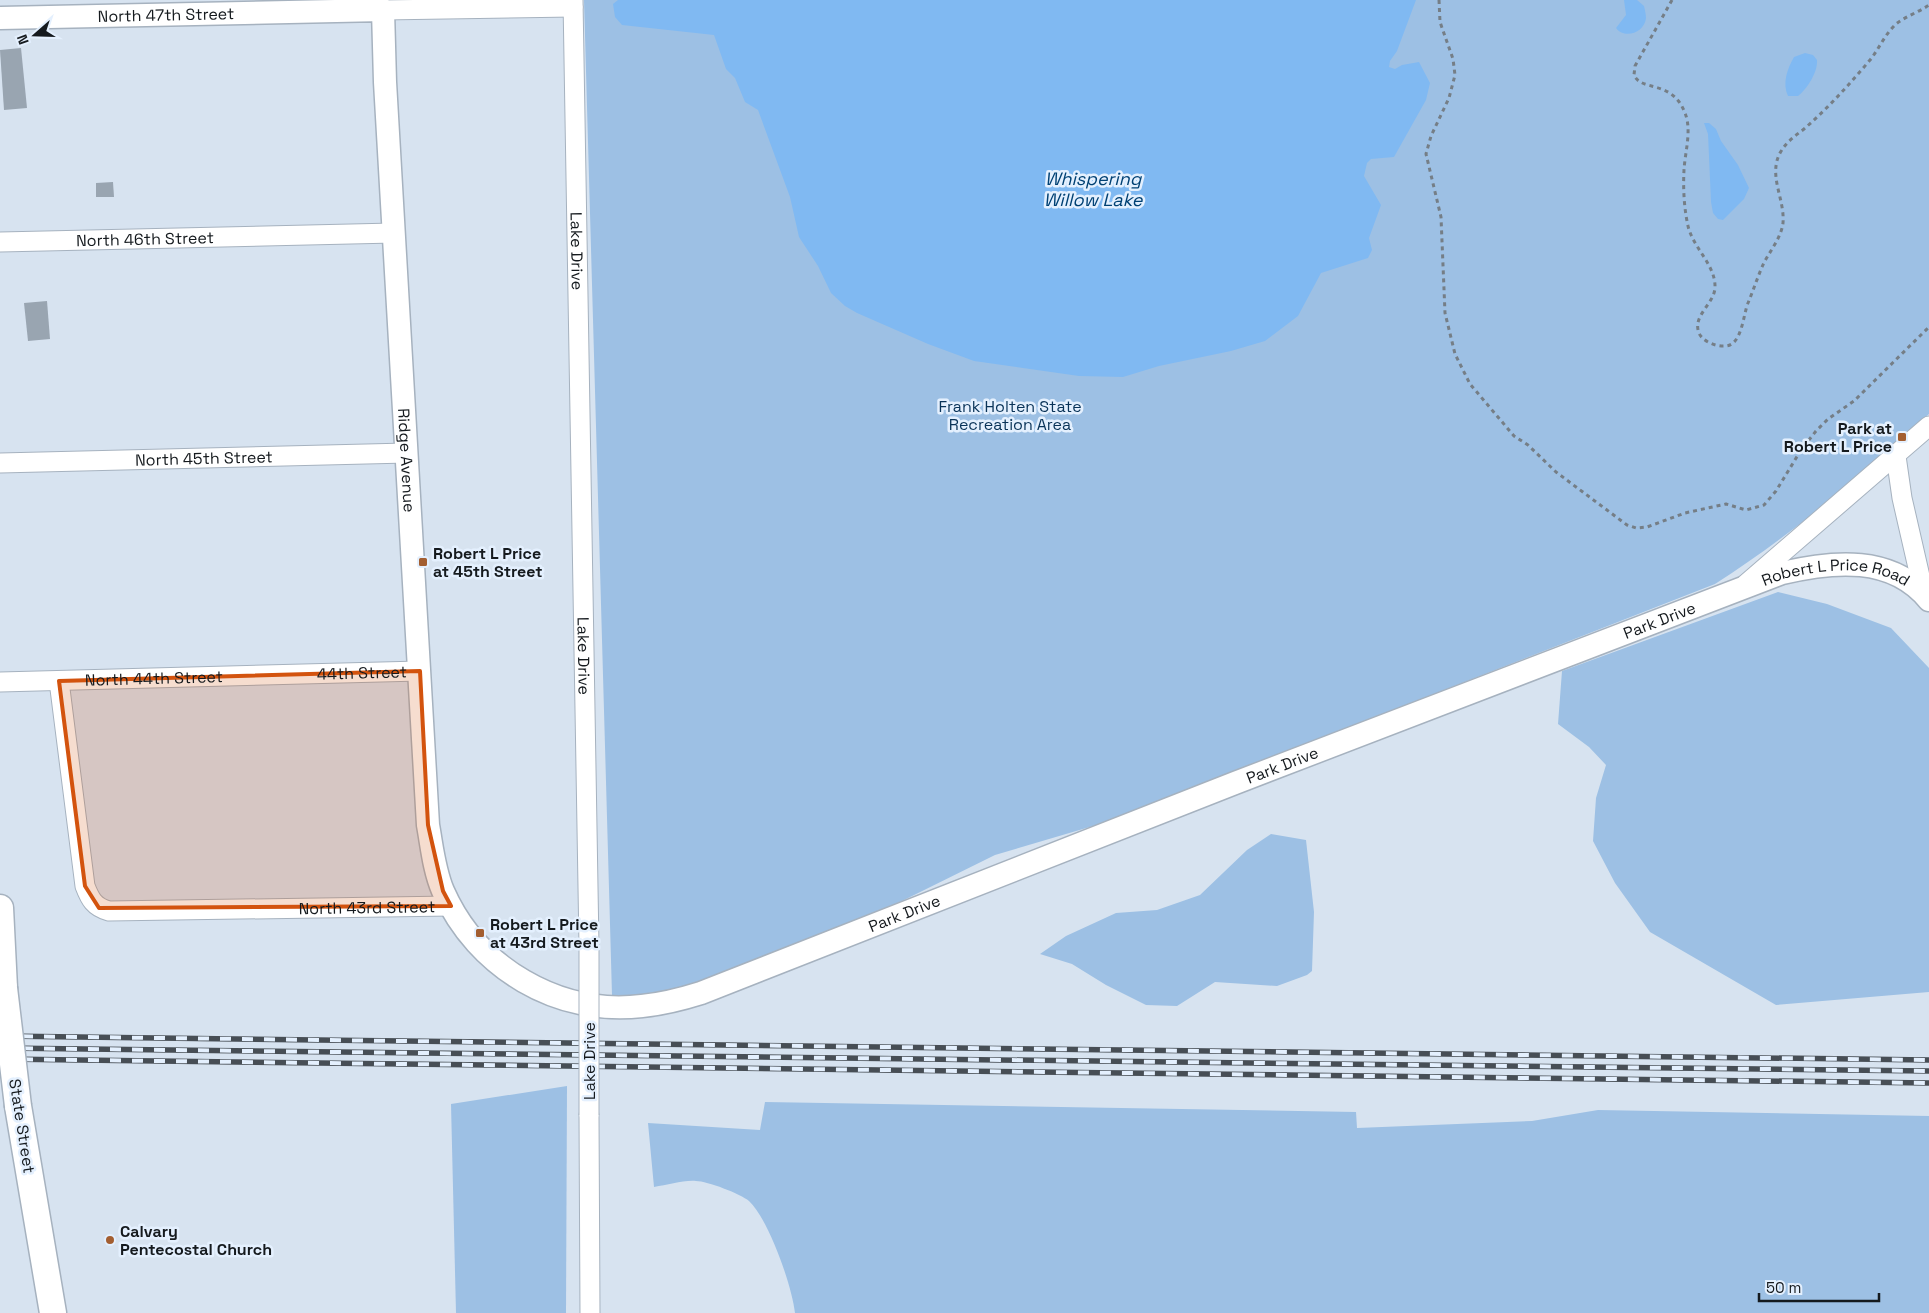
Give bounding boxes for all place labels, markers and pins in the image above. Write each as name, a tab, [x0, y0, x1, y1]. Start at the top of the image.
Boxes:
place label: Park at Robert L Price	[1784, 418, 1892, 457]
marker: Park at Robert L Price	[1896, 431, 1908, 443]
place label: Robert L Price at 45th Street	[433, 543, 543, 582]
marker: Robert L Price at 45th Street	[417, 556, 429, 568]
place label: Robert L Price at 43rd Street	[490, 914, 599, 953]
marker: Robert L Price at 43rd Street	[474, 927, 486, 939]
place label: Calvary Pentecostal Church	[120, 1221, 272, 1260]
marker: Calvary Pentecostal Church	[104, 1234, 116, 1246]

